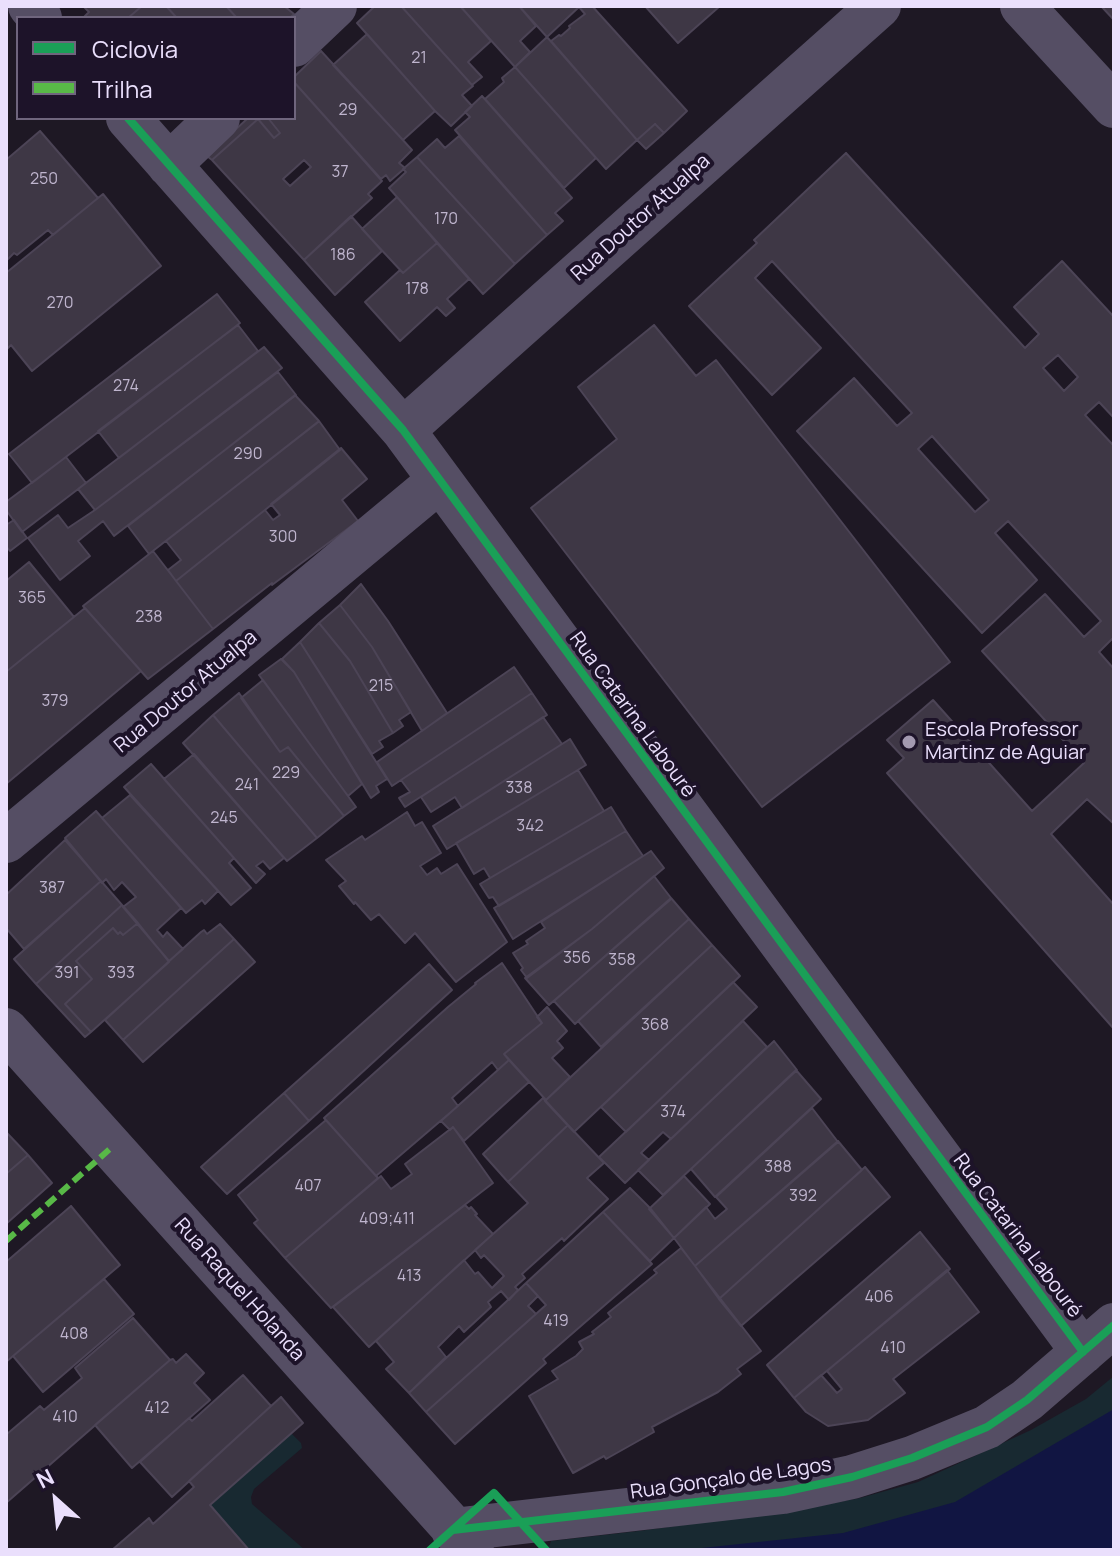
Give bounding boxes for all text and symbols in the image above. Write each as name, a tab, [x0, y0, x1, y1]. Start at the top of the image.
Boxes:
legend	[16, 16, 296, 120]
text: Ciclovia	[92, 32, 178, 65]
house number: 21	[411, 49, 427, 69]
text: Trilha	[92, 72, 153, 105]
house number: 29	[338, 101, 358, 121]
street label: Rua Doutor Atualpa	[567, 149, 715, 287]
house number: 37	[332, 163, 348, 183]
house number: 250	[30, 170, 58, 190]
house number: 170	[434, 210, 458, 230]
house number: 186	[330, 246, 356, 266]
house number: 178	[405, 280, 429, 300]
house number: 270	[47, 294, 73, 314]
house number: 274	[113, 377, 139, 397]
house number: 290	[234, 445, 262, 465]
house number: 300	[269, 528, 297, 548]
house number: 365	[18, 589, 46, 609]
house number: 238	[135, 608, 163, 628]
street label: Rua Doutor Atualpa	[110, 626, 262, 758]
street label: Rua Catarina Labouré	[564, 628, 700, 802]
house number: 215	[369, 677, 393, 697]
house number: 379	[42, 692, 68, 712]
place label: Escola Professor Martinz de Aguiar	[925, 718, 1086, 765]
marker: Escola Professor Martinz de Aguiar	[900, 733, 918, 751]
house number: 229	[272, 764, 300, 784]
house number: 241	[235, 776, 259, 796]
house number: 338	[506, 779, 532, 799]
house number: 245	[210, 809, 238, 829]
house number: 342	[516, 817, 544, 837]
house number: 387	[39, 879, 65, 899]
house number: 356	[563, 949, 591, 969]
house number: 358	[608, 951, 636, 971]
house number: 391	[54, 964, 80, 984]
house number: 393	[107, 964, 135, 984]
house number: 368	[641, 1016, 669, 1036]
house number: 374	[660, 1103, 686, 1123]
street label: Rua Catarina Labouré	[948, 1149, 1086, 1323]
house number: 388	[764, 1158, 792, 1178]
house number: 407	[294, 1177, 322, 1197]
house number: 392	[789, 1187, 817, 1207]
house number: 409;411	[359, 1210, 415, 1230]
street label: Rua Raquel Holanda	[169, 1214, 309, 1366]
house number: 413	[397, 1267, 421, 1287]
house number: 406	[864, 1288, 894, 1308]
house number: 419	[543, 1312, 569, 1332]
house number: 408	[60, 1325, 88, 1345]
house number: 410	[880, 1339, 906, 1359]
house number: 412	[145, 1399, 169, 1419]
house number: 410	[52, 1408, 78, 1428]
street label: Rua Gonçalo de Lagos	[629, 1453, 833, 1505]
north arrow	[16, 1460, 96, 1540]
text: N	[31, 1462, 59, 1496]

